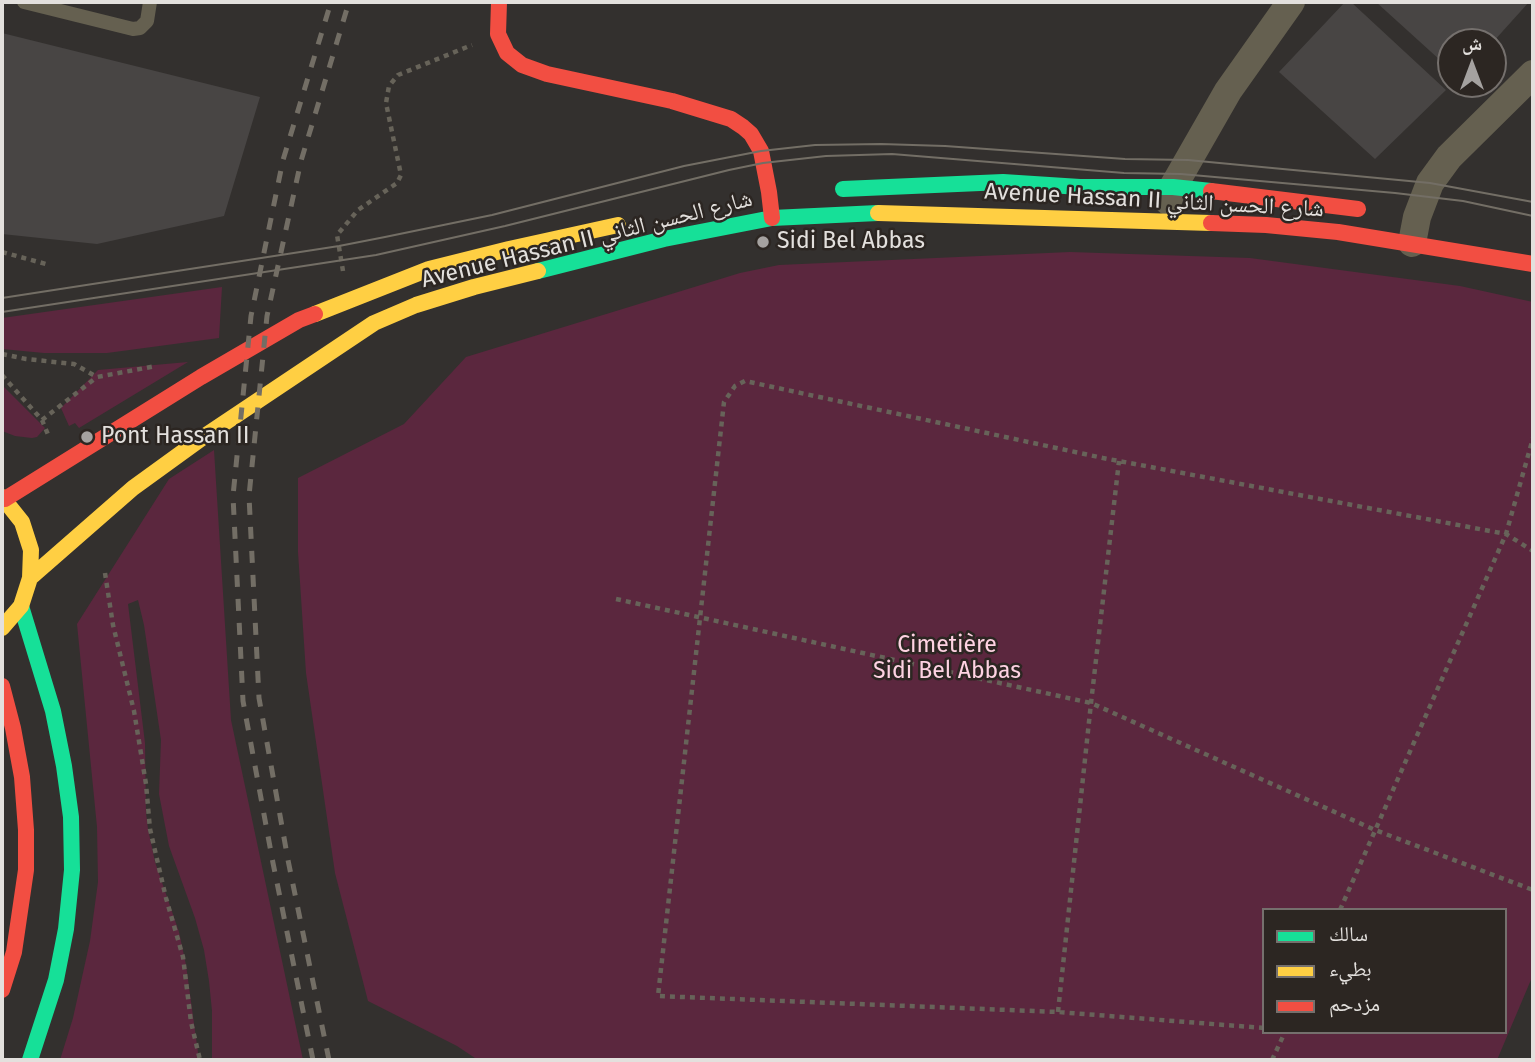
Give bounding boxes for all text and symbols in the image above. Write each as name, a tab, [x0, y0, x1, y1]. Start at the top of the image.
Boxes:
north arrow	[1437, 28, 1507, 98]
text: ش	[1462, 32, 1482, 55]
street label: Avenue Hassan II شارع الحسن الثاني	[984, 178, 1324, 224]
street label: Avenue Hassan II شارع الحسن الثاني	[419, 185, 755, 295]
place label: Sidi Bel Abbas	[777, 228, 925, 256]
marker: Sidi Bel Abbas	[755, 234, 771, 250]
place label: Pont Hassan II	[101, 423, 250, 451]
marker: Pont Hassan II	[79, 429, 95, 445]
park label: Cimetière Sidi Bel Abbas	[873, 632, 1021, 686]
legend	[1262, 908, 1507, 1034]
text: سالك	[1329, 921, 1368, 947]
text: بطيء	[1329, 956, 1372, 982]
text: مزدحم	[1329, 991, 1380, 1017]

